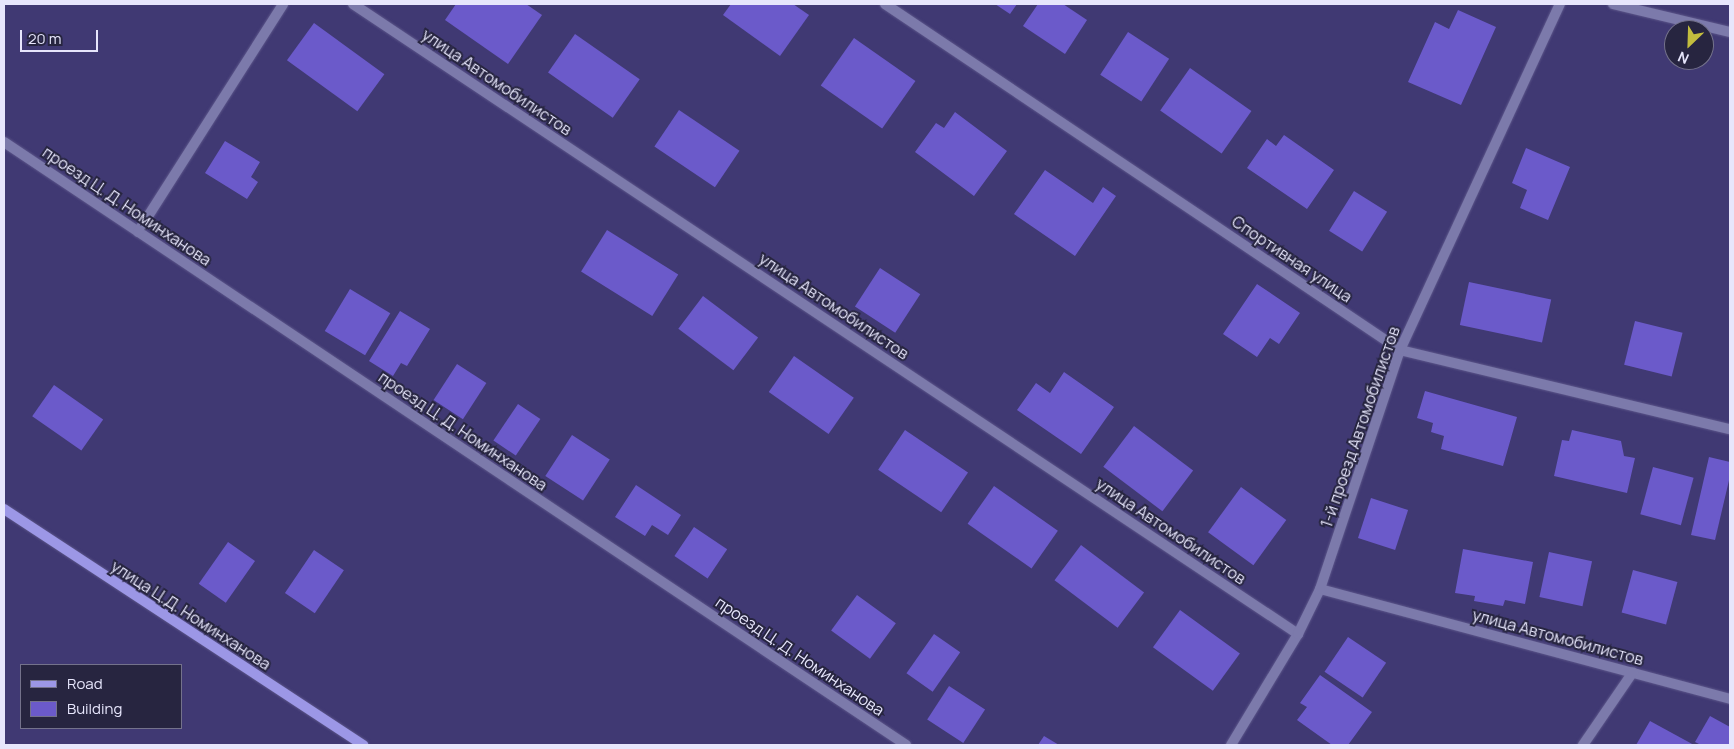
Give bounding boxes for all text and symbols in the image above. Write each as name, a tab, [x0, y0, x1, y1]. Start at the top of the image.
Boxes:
scale bar	[22, 20, 100, 52]
north arrow	[1664, 20, 1714, 70]
street label: улица Автомобилистов	[419, 25, 575, 139]
text: 20 m	[28, 28, 61, 49]
text: N	[1675, 48, 1692, 69]
street label: проезд Ц. Д. Номинханова	[39, 142, 215, 270]
street label: Спортивная улица	[1228, 212, 1356, 306]
street label: улица Автомобилистов	[756, 249, 912, 363]
street label: 1-й проезд Автомобилистов	[1317, 324, 1403, 530]
street label: проезд Ц. Д. Номинханова	[375, 367, 551, 495]
street label: улица Автомобилистов	[1093, 474, 1249, 588]
street label: улица Ц.Д. Номинханова	[108, 556, 274, 674]
street label: проезд Ц. Д. Номинханова	[712, 592, 888, 720]
street label: улица Автомобилистов	[1470, 605, 1646, 669]
legend	[20, 664, 182, 729]
text: Road	[67, 673, 103, 694]
text: Building	[67, 698, 122, 719]

